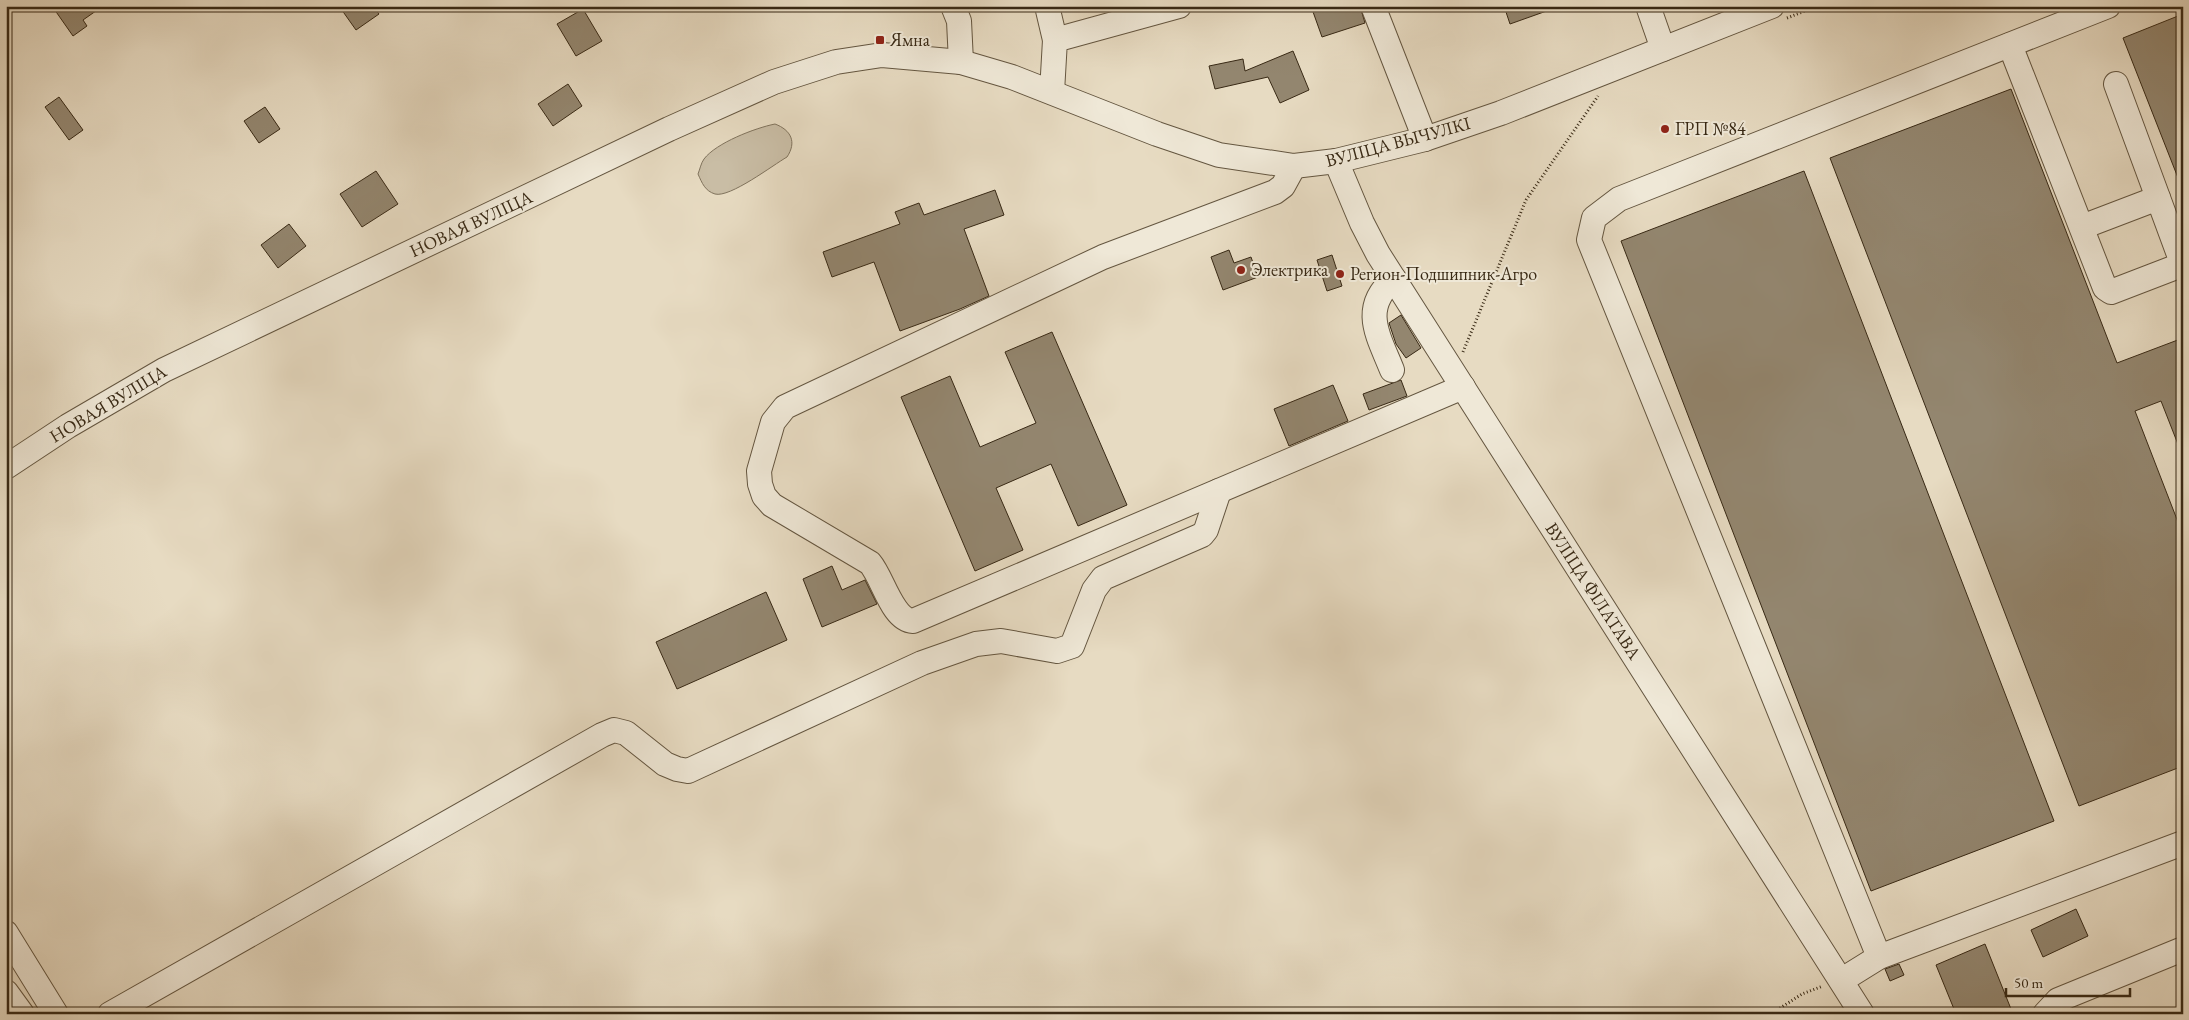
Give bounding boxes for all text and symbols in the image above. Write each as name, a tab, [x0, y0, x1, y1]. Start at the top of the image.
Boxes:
place label: Ямна	[889, 28, 931, 51]
marker: Ямна	[874, 34, 886, 46]
street label: ВУЛІЦА ВЫЧУЛКІ	[1323, 111, 1473, 172]
place label: ГРП №84	[1675, 117, 1746, 140]
marker: ГРП №84	[1659, 123, 1671, 135]
street label: НОВАЯ ВУЛІЦА	[406, 185, 536, 262]
place label: Электрика	[1251, 258, 1329, 281]
place label: Регион-Подшипник-Агро	[1350, 262, 1537, 285]
marker: Электрика	[1235, 264, 1247, 276]
marker: Регион-Подшипник-Агро	[1334, 268, 1346, 280]
street label: НОВАЯ ВУЛІЦА	[45, 359, 171, 448]
street label: ВУЛІЦА ФІЛАТАВА	[1541, 518, 1647, 664]
scale bar	[2006, 965, 2130, 997]
text: 50 m	[2014, 973, 2043, 992]

